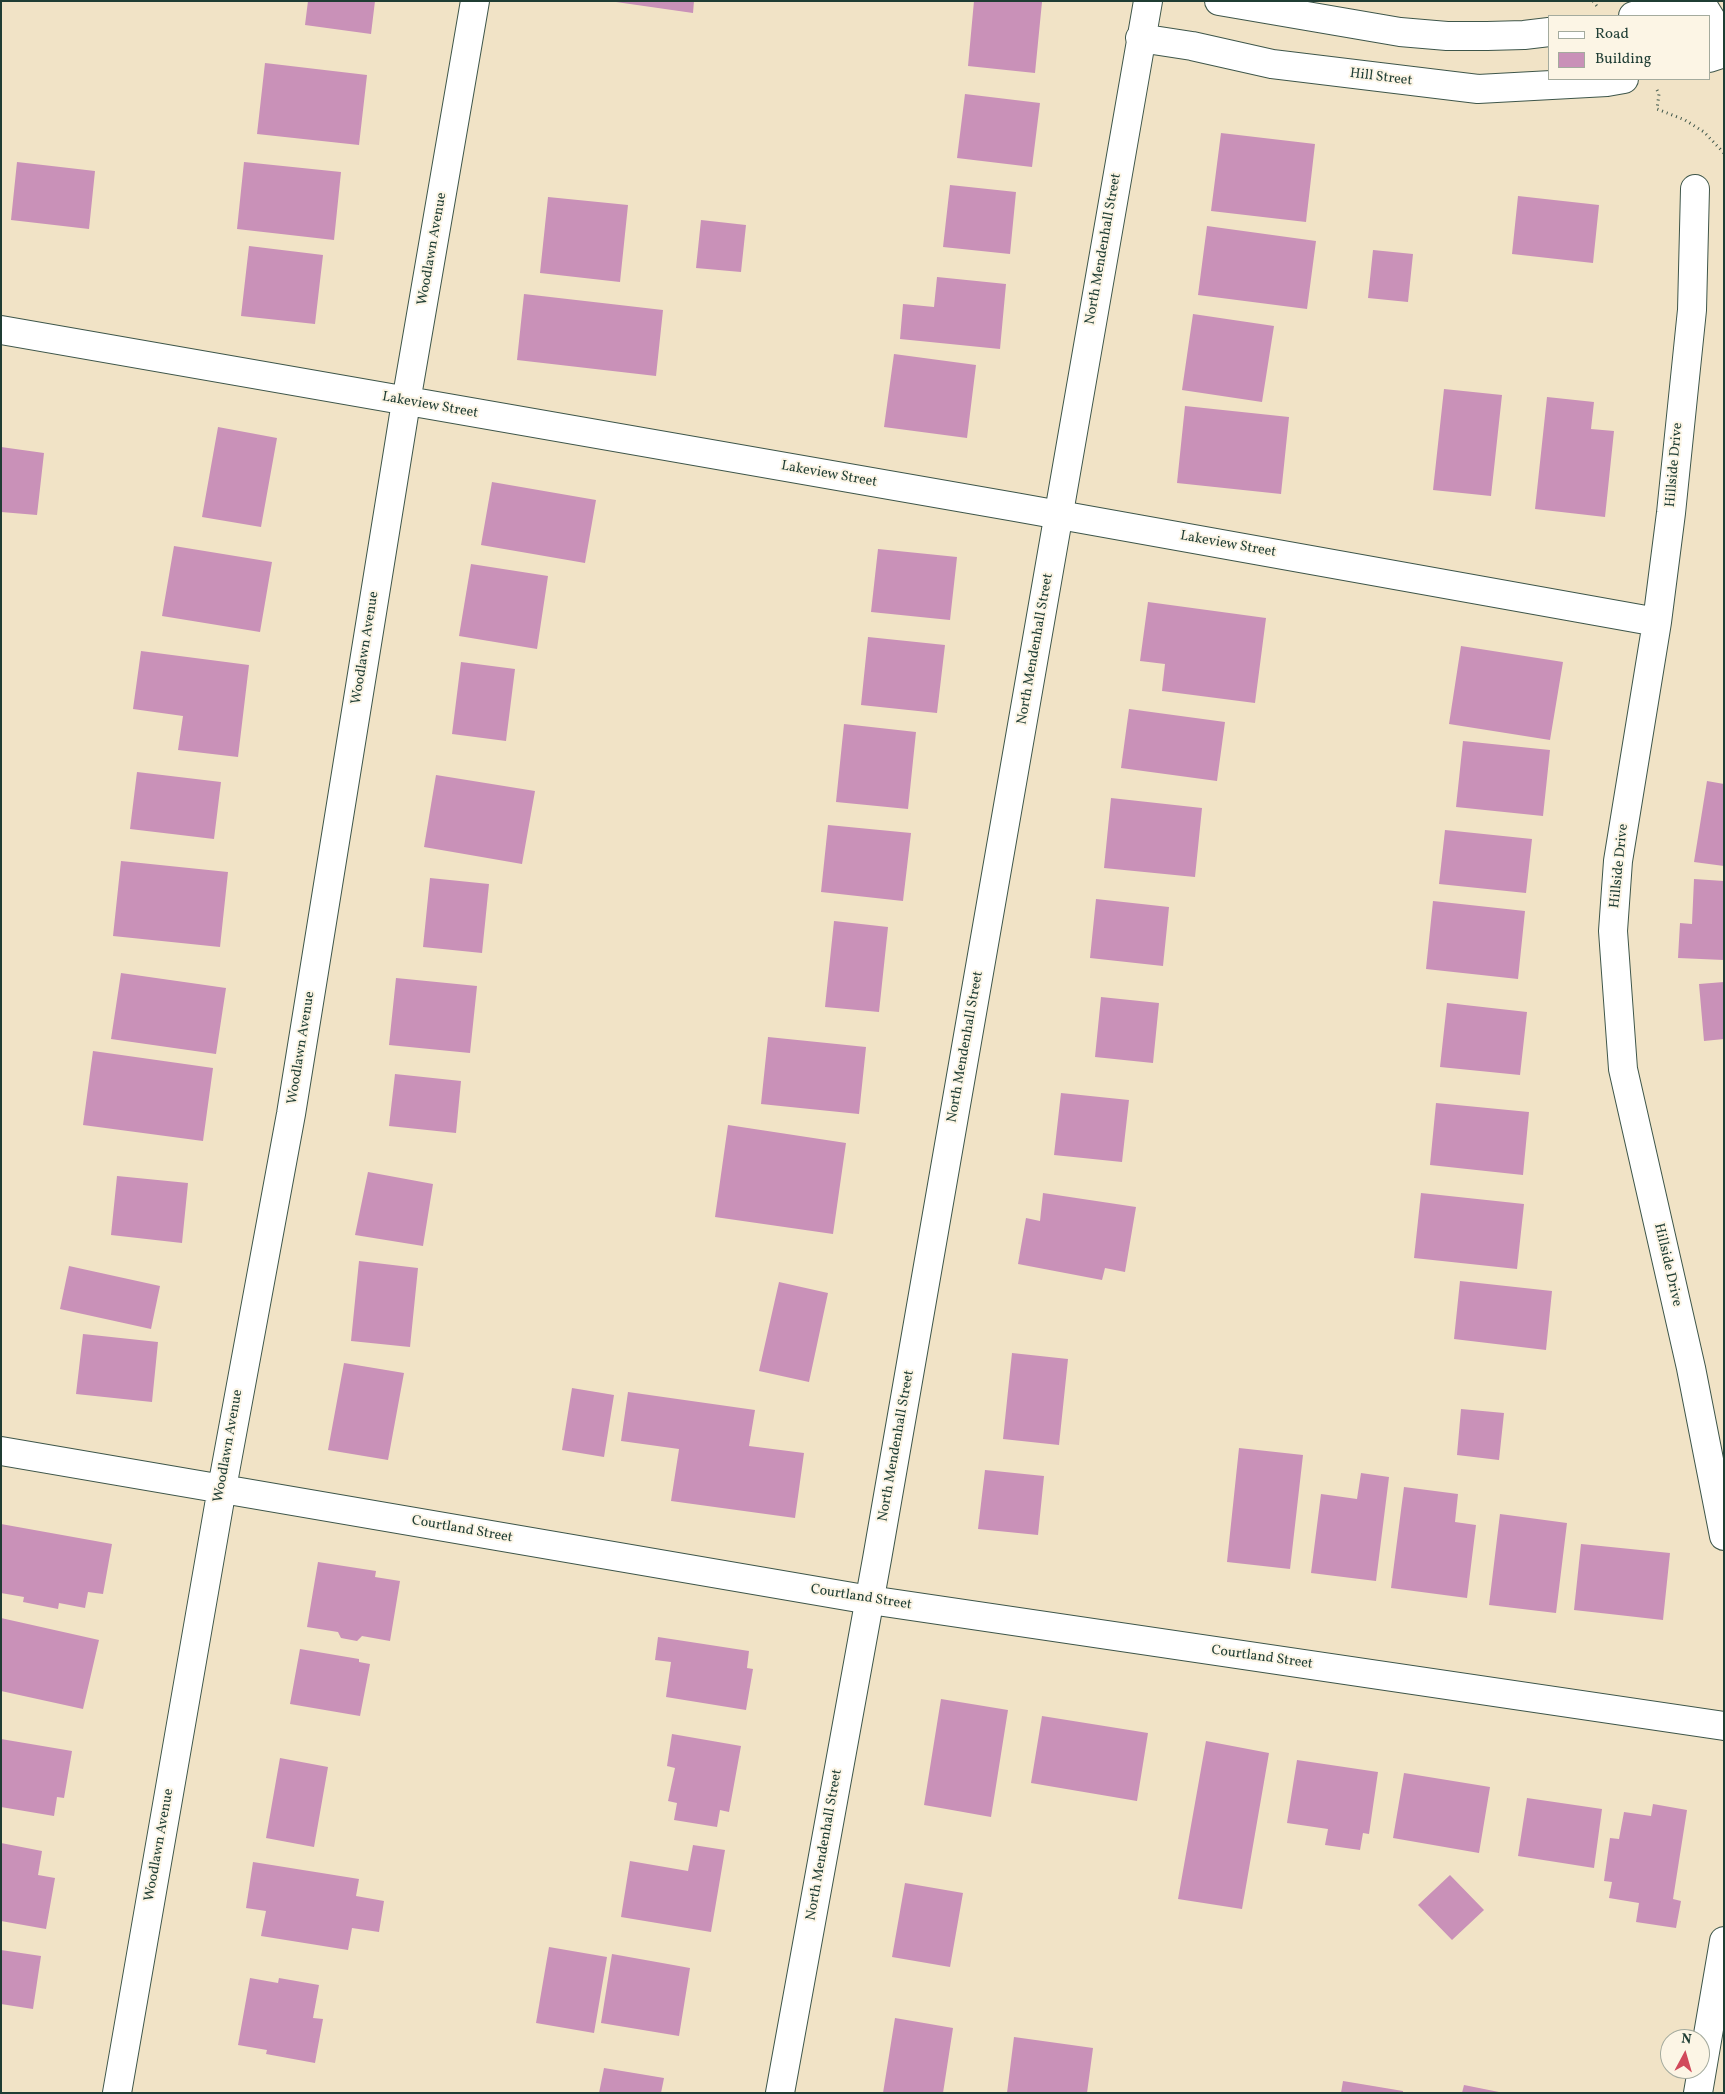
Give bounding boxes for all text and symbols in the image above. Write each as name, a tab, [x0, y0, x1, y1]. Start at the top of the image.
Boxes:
legend	[1548, 15, 1710, 80]
text: Road	[1595, 24, 1629, 45]
text: Building	[1595, 49, 1651, 70]
street label: Hill Street	[1349, 66, 1413, 90]
street label: North Mendenhall Street	[1082, 172, 1126, 326]
street label: Woodlawn Avenue	[415, 191, 451, 307]
street label: Lakeview Street	[381, 389, 479, 423]
street label: Hillside Drive	[1663, 422, 1687, 508]
street label: Lakeview Street	[780, 458, 878, 492]
street label: Lakeview Street	[1179, 528, 1277, 562]
street label: North Mendenhall Street	[1014, 572, 1058, 726]
street label: Woodlawn Avenue	[349, 590, 383, 706]
street label: Hillside Drive	[1607, 823, 1633, 909]
street label: North Mendenhall Street	[944, 970, 988, 1124]
street label: Woodlawn Avenue	[285, 990, 319, 1106]
street label: Hillside Drive	[1649, 1222, 1685, 1308]
street label: North Mendenhall Street	[875, 1369, 919, 1523]
street label: Woodlawn Avenue	[211, 1388, 247, 1504]
street label: Courtland Street	[410, 1513, 514, 1547]
street label: Courtland Street	[809, 1582, 913, 1614]
street label: Courtland Street	[1210, 1643, 1314, 1673]
street label: North Mendenhall Street	[803, 1768, 847, 1922]
street label: Woodlawn Avenue	[142, 1787, 178, 1903]
north arrow	[1660, 2029, 1710, 2079]
text: N	[1680, 2030, 1693, 2050]

